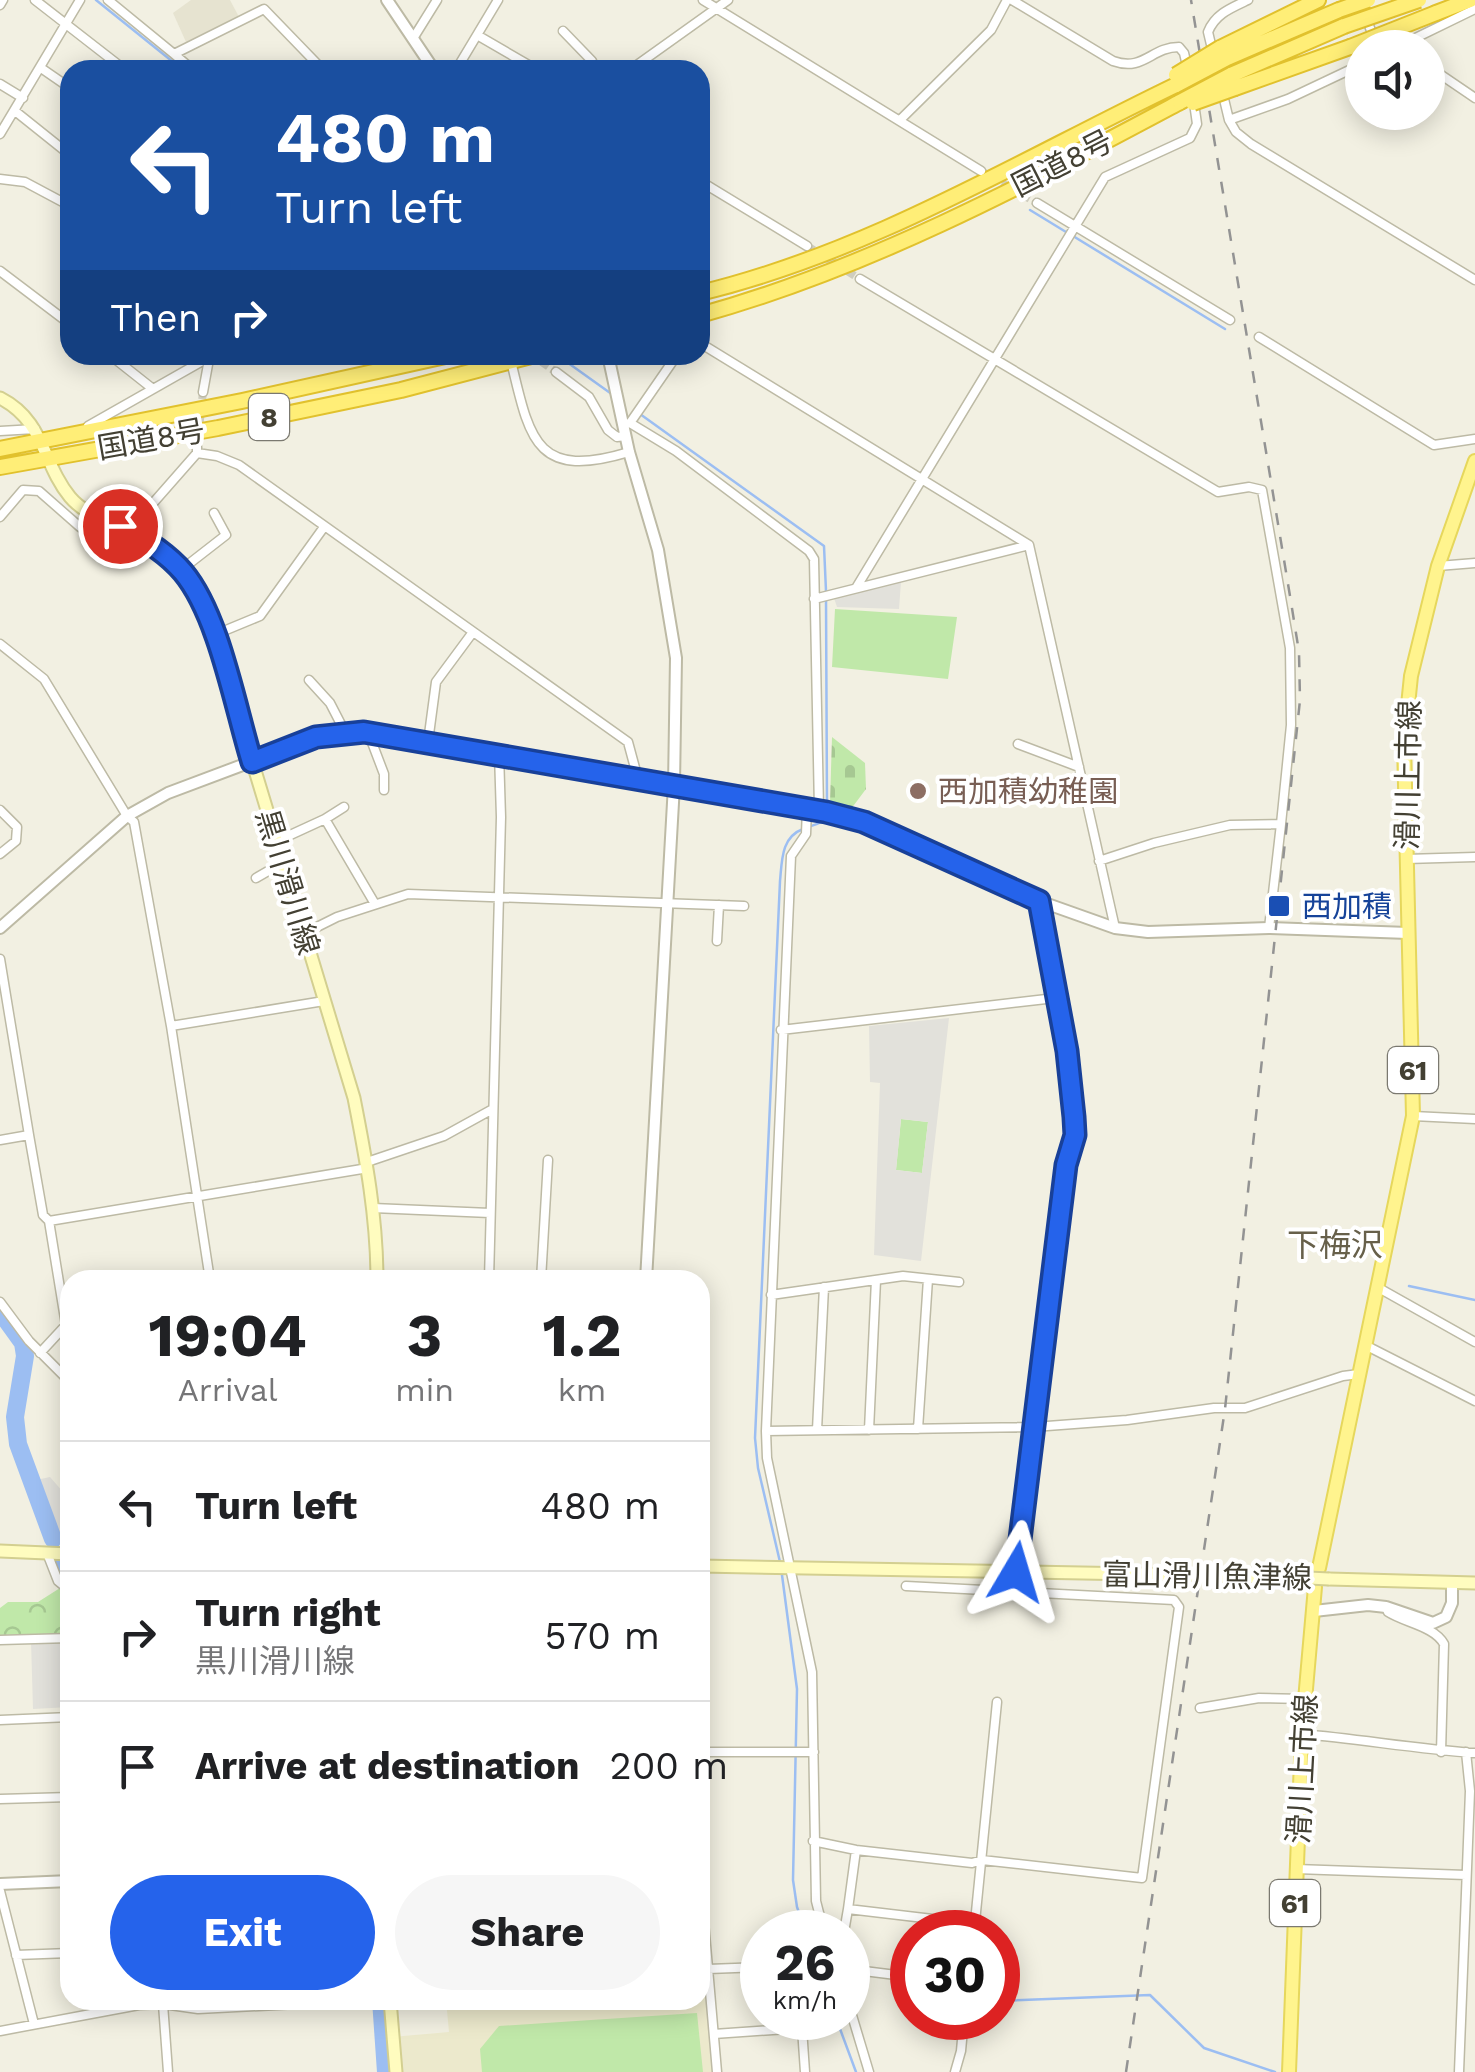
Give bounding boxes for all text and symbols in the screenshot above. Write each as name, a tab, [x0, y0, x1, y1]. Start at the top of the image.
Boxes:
map controls	[1345, 30, 1445, 130]
button: sound	[1345, 30, 1445, 130]
text: 480 m	[275, 97, 495, 179]
icon: left	[110, 100, 240, 230]
street label: 国道8号	[1006, 123, 1118, 203]
text: Turn left	[275, 181, 462, 234]
icon: right	[221, 290, 276, 345]
text: Then	[110, 296, 201, 340]
road number: 8	[249, 394, 289, 440]
street label: 国道8号	[95, 412, 207, 466]
pin	[78, 484, 163, 569]
icon: arrive	[93, 499, 148, 554]
street label: 滑川上市線	[1389, 700, 1427, 850]
place label: 西加積幼稚園	[938, 774, 1118, 809]
marker: 西加積幼稚園	[907, 780, 929, 802]
street label: 黒川滑川線	[249, 805, 327, 959]
place label: 西加積	[1302, 889, 1392, 924]
marker: 西加積	[1266, 893, 1292, 919]
road number: 61	[1388, 1047, 1438, 1093]
district label: 下梅沢	[1287, 1226, 1383, 1264]
text: 19:04	[148, 1300, 307, 1371]
text: 3	[407, 1300, 442, 1371]
text: 1.2	[542, 1300, 622, 1371]
text: Arrival	[178, 1371, 278, 1409]
text: min	[395, 1371, 454, 1409]
text: km	[558, 1371, 606, 1409]
icon: left	[110, 1479, 165, 1534]
text: Turn left	[195, 1484, 357, 1528]
text: 480 m	[541, 1484, 660, 1528]
position arrow	[964, 1520, 1068, 1624]
street label: 富山滑川魚津線	[1102, 1557, 1312, 1595]
text: Turn right	[195, 1591, 381, 1635]
icon: right	[110, 1609, 165, 1664]
text: 570 m	[545, 1614, 660, 1658]
text: 黒川滑川線	[195, 1642, 355, 1680]
street label: 滑川上市線	[1281, 1693, 1323, 1845]
icon: arrive	[110, 1739, 165, 1794]
text: Arrive at destination	[195, 1744, 580, 1788]
text: 200 m	[610, 1744, 728, 1788]
button: Exit	[110, 1875, 375, 1990]
button: Share	[395, 1875, 660, 1990]
road number: 61	[1270, 1880, 1320, 1926]
speed limit sign: 30	[890, 1910, 1020, 2040]
text: 26	[775, 1933, 835, 1992]
text: km/h	[773, 1986, 837, 2015]

